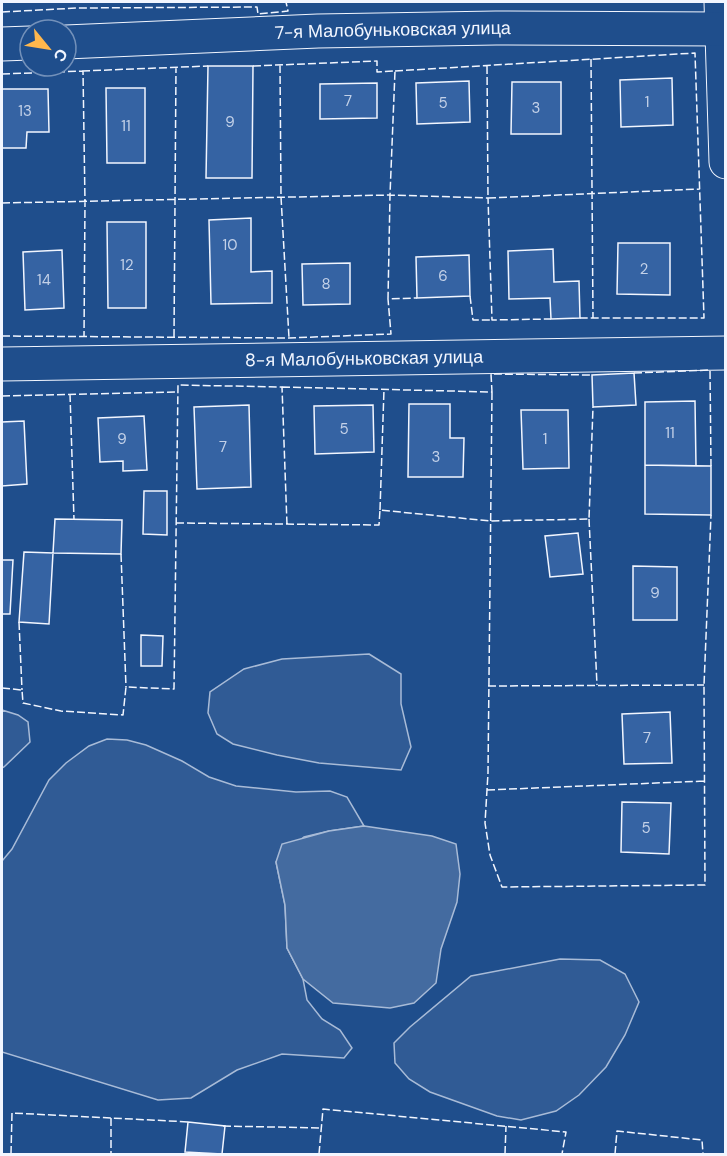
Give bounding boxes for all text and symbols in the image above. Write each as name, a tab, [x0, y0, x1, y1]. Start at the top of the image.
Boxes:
street label: 7-я Малобуньковская улица	[274, 16, 512, 45]
north arrow	[18, 18, 78, 78]
text: С	[48, 45, 73, 66]
house number: 7	[344, 91, 352, 111]
house number: 1	[645, 92, 649, 112]
house number: 5	[438, 93, 448, 113]
house number: 3	[532, 98, 540, 118]
house number: 13	[18, 101, 32, 121]
house number: 9	[225, 112, 235, 132]
house number: 11	[121, 116, 131, 136]
house number: 10	[223, 235, 237, 255]
house number: 12	[120, 255, 134, 275]
house number: 2	[640, 259, 648, 279]
house number: 6	[438, 266, 448, 286]
house number: 14	[37, 270, 51, 290]
house number: 8	[321, 274, 331, 294]
street label: 8-я Малобуньковская улица	[245, 345, 484, 372]
house number: 5	[339, 419, 349, 439]
house number: 11	[665, 423, 675, 443]
house number: 9	[117, 429, 127, 449]
house number: 1	[543, 429, 547, 449]
house number: 7	[219, 437, 227, 457]
house number: 3	[432, 447, 440, 467]
house number: 9	[650, 583, 660, 603]
house number: 7	[643, 728, 651, 748]
house number: 5	[641, 818, 651, 838]

